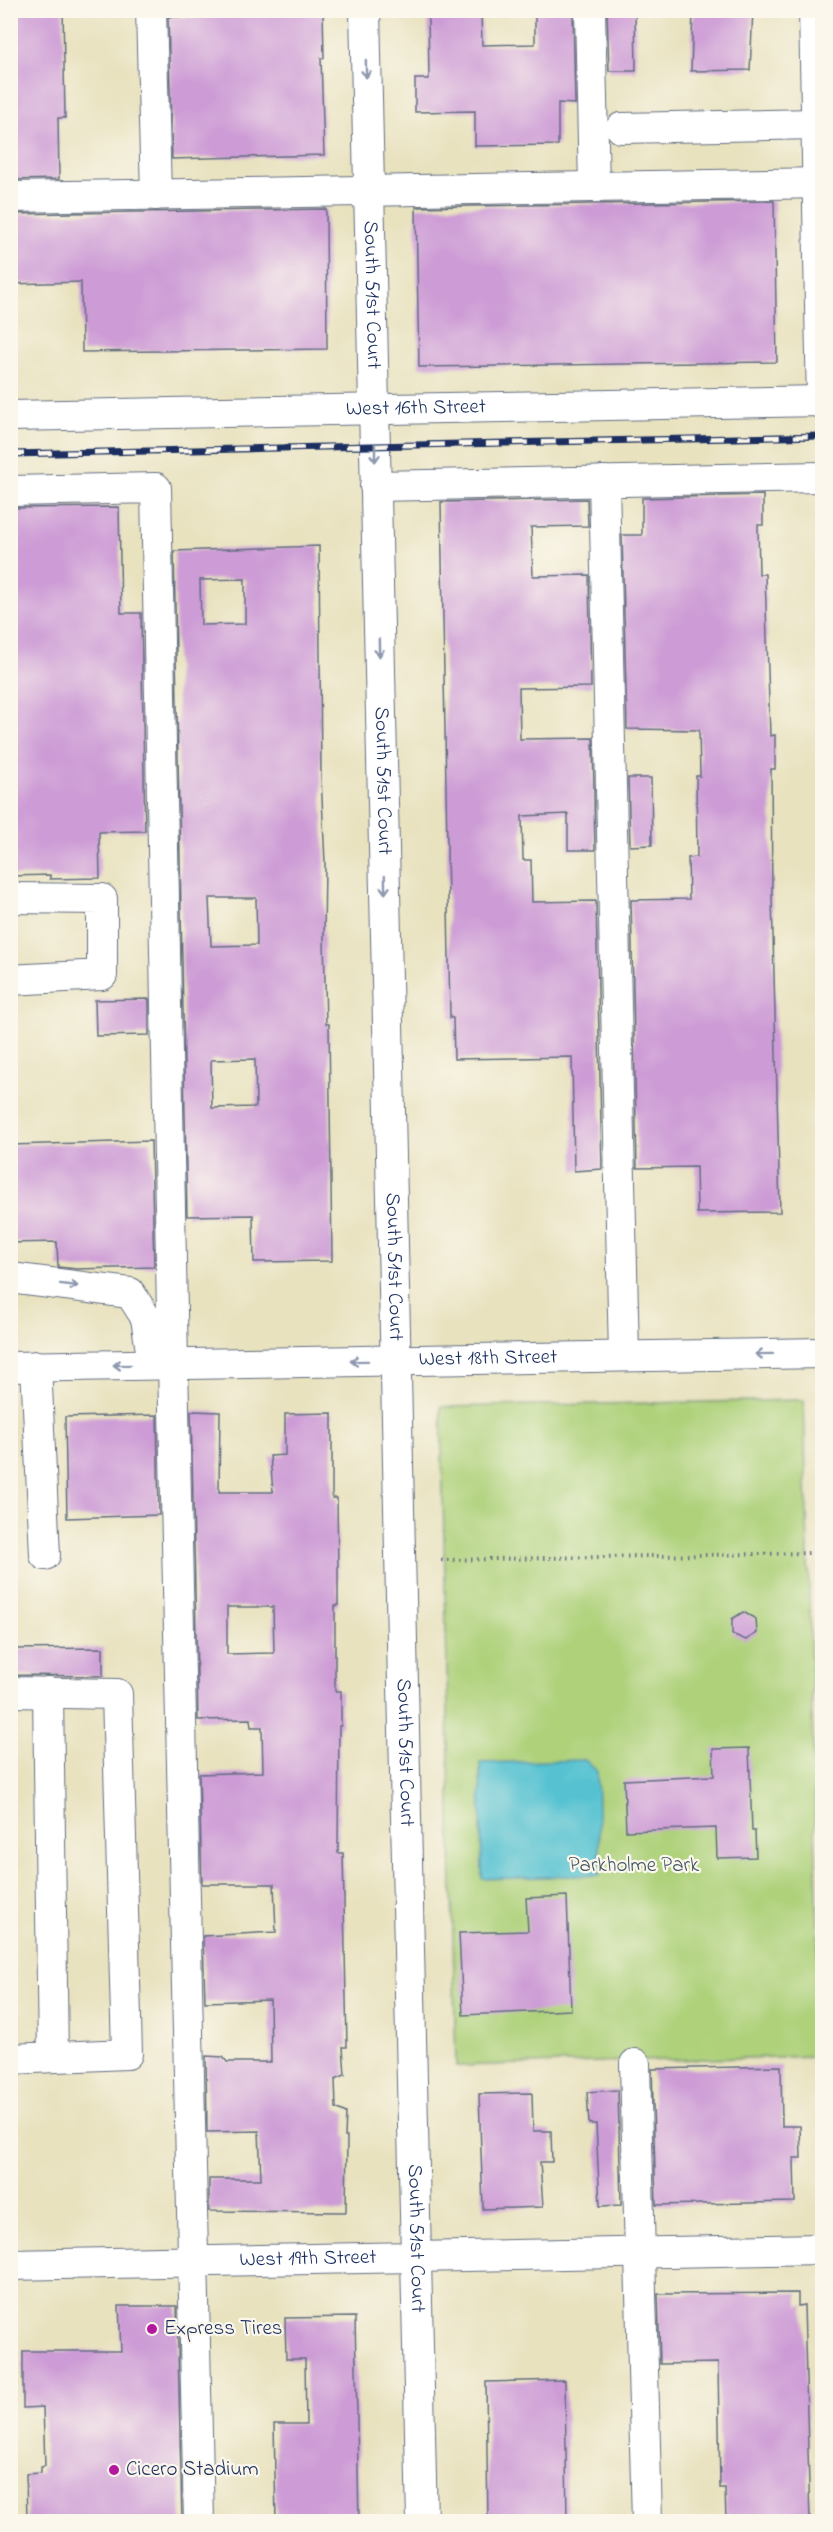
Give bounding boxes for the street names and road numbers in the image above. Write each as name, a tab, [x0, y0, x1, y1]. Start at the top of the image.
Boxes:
street label: South 51st Court	[355, 220, 388, 369]
street label: West 16th Street	[346, 392, 486, 425]
street label: South 51st Court	[366, 706, 399, 855]
street label: South 51st Court	[377, 1192, 410, 1341]
street label: West 18th Street	[418, 1343, 557, 1375]
street label: South 51st Court	[388, 1678, 421, 1827]
street label: South 51st Court	[399, 2164, 432, 2313]
street label: West 19th Street	[239, 2243, 377, 2275]

